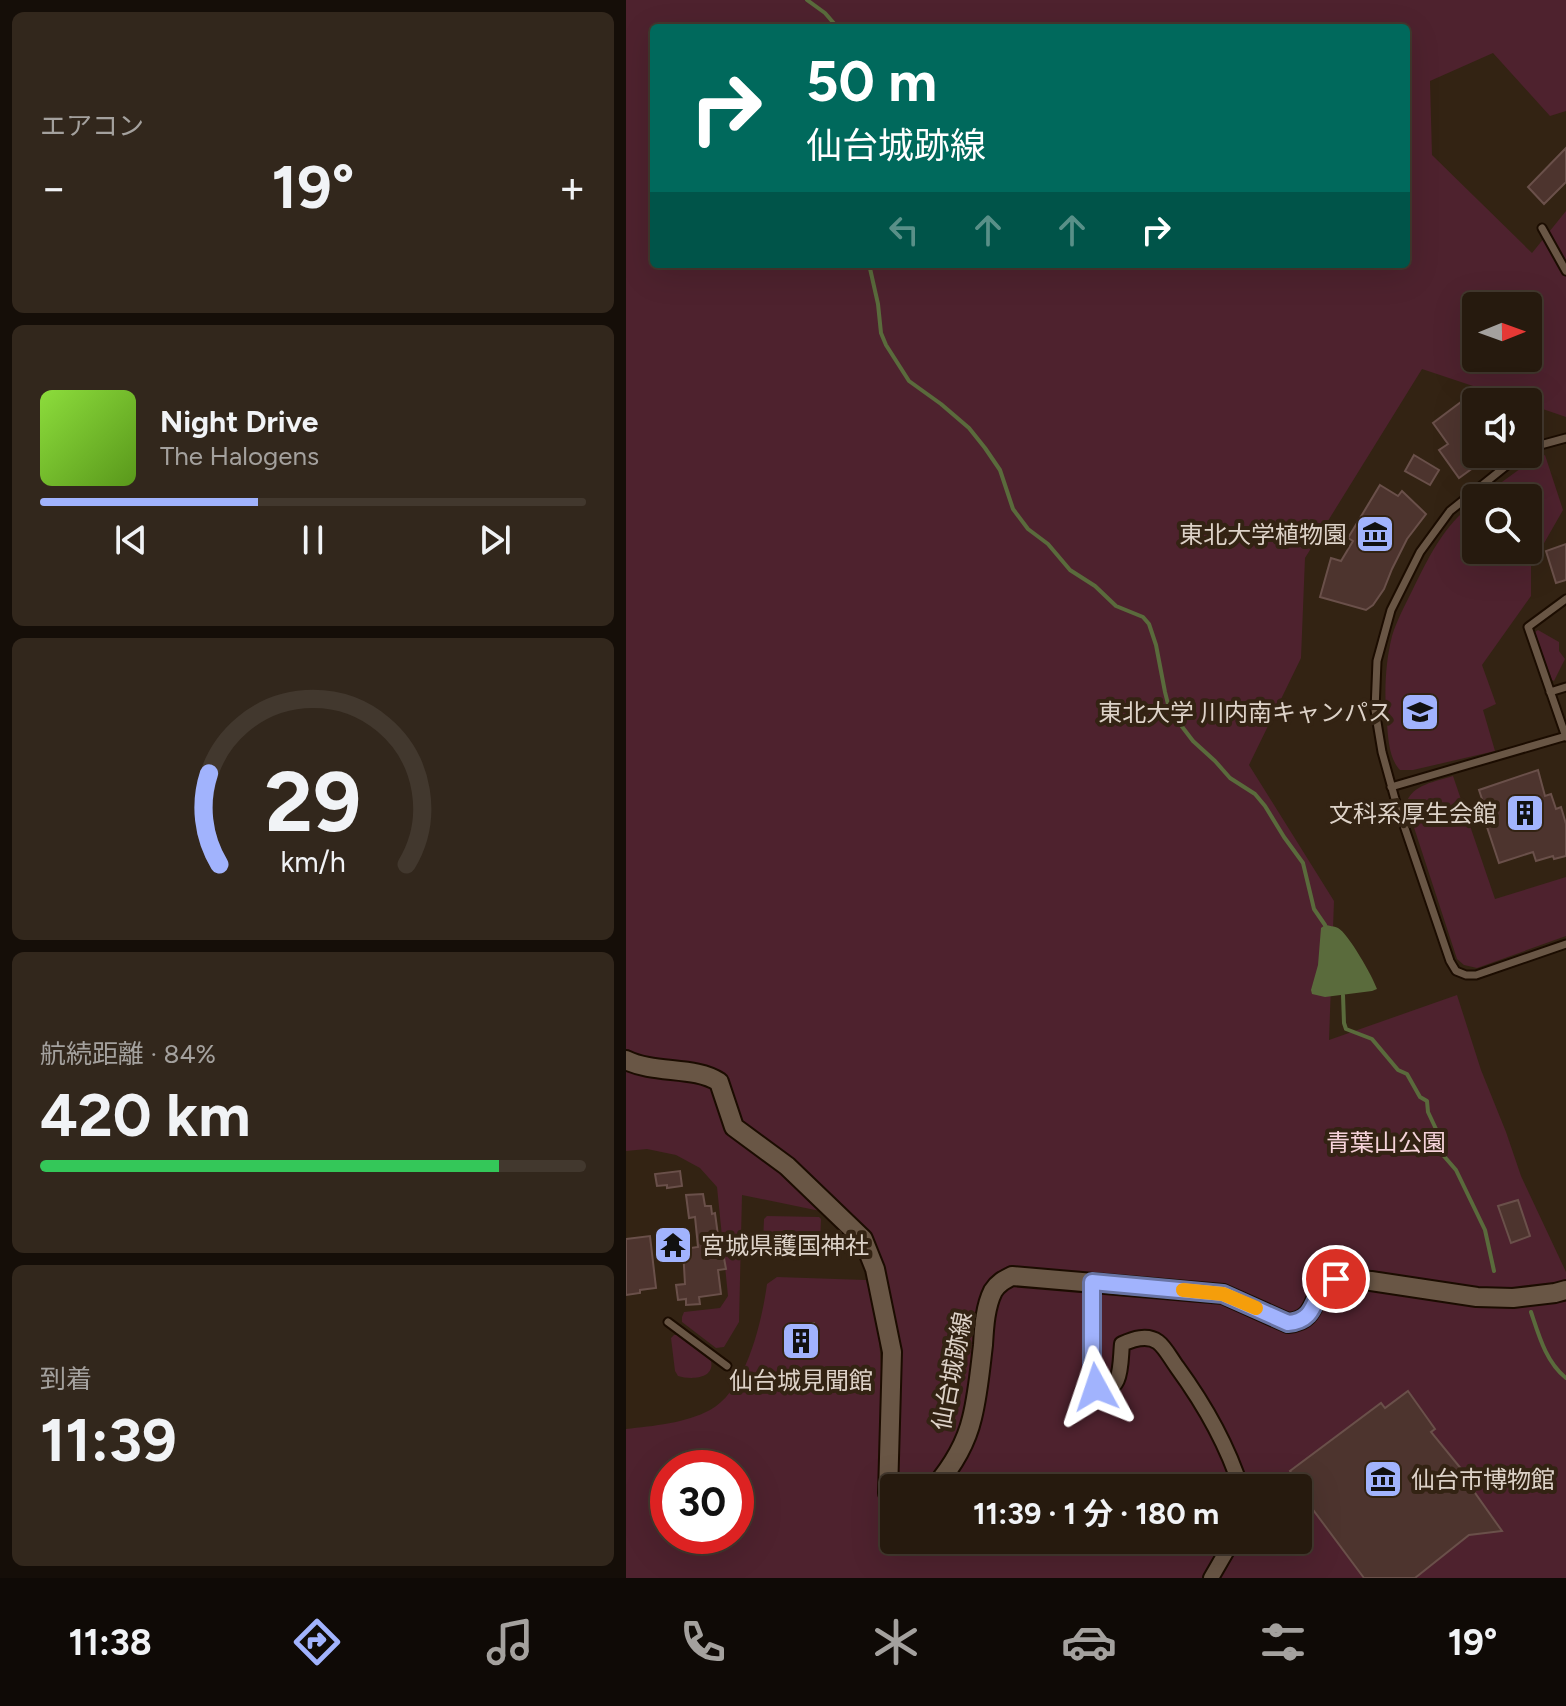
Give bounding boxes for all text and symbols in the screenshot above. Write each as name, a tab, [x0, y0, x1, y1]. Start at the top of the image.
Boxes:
text: 50 m	[806, 48, 937, 115]
icon: right	[674, 56, 778, 160]
text: エアコン	[40, 110, 144, 142]
text: 仙台城跡線	[806, 124, 986, 167]
text: 19°	[272, 151, 354, 223]
text: −	[40, 161, 67, 214]
text: +	[559, 161, 586, 214]
icon: left	[882, 208, 926, 252]
icon: ahead	[966, 208, 1010, 252]
icon: ahead	[1050, 208, 1094, 252]
icon: right	[1134, 208, 1178, 252]
north arrow	[1462, 292, 1542, 372]
map controls	[1462, 292, 1542, 564]
button: sound	[1462, 388, 1542, 468]
text: Night Drive	[160, 403, 318, 440]
text: The Halogens	[160, 440, 319, 472]
button: search	[1462, 484, 1542, 564]
museum icon: 東北大学植物園	[1354, 513, 1396, 555]
icon: previous	[109, 518, 153, 562]
icon: pause	[291, 518, 335, 562]
icon: next	[473, 518, 517, 562]
place label: 東北大学植物園	[1179, 520, 1347, 549]
school or university icon: 東北大学 川内南キャンパス	[1399, 691, 1441, 733]
place label: 東北大学 川内南キャンパス	[1098, 698, 1392, 727]
text: 29	[265, 752, 361, 852]
building icon: 文科系厚生会館	[1504, 792, 1546, 834]
place label: 文科系厚生会館	[1329, 799, 1497, 828]
text: km/h	[280, 845, 346, 879]
text: 航続距離 · 84%	[40, 1038, 216, 1070]
text: 420 km	[40, 1079, 250, 1151]
park label: 青葉山公園	[1326, 1128, 1446, 1157]
temple icon: 宮城県護国神社	[652, 1224, 694, 1266]
place label: 宮城県護国神社	[701, 1231, 869, 1260]
pin	[1302, 1245, 1370, 1313]
icon: arrive	[1314, 1257, 1358, 1301]
street label: 仙台城跡線	[926, 1309, 978, 1433]
building icon: 仙台城見聞館	[780, 1320, 822, 1362]
position arrow	[1054, 1345, 1138, 1429]
text: 到着	[40, 1363, 92, 1395]
place label: 仙台城見聞館	[729, 1366, 873, 1395]
text: 11:39	[40, 1404, 177, 1476]
speed limit sign: 30	[650, 1450, 754, 1554]
museum icon: 仙台市博物館	[1362, 1458, 1404, 1500]
place label: 仙台市博物館	[1411, 1465, 1555, 1494]
text: 11:39 · 1 分 · 180 m	[973, 1495, 1219, 1532]
icon: directions	[289, 1614, 345, 1670]
icon: music	[482, 1614, 538, 1670]
icon: phone	[675, 1614, 731, 1670]
icon: climate	[868, 1614, 924, 1670]
icon: car	[1061, 1614, 1117, 1670]
icon: filters	[1255, 1614, 1311, 1670]
text: 11:38	[69, 1621, 152, 1664]
text: 19°	[1448, 1621, 1497, 1664]

